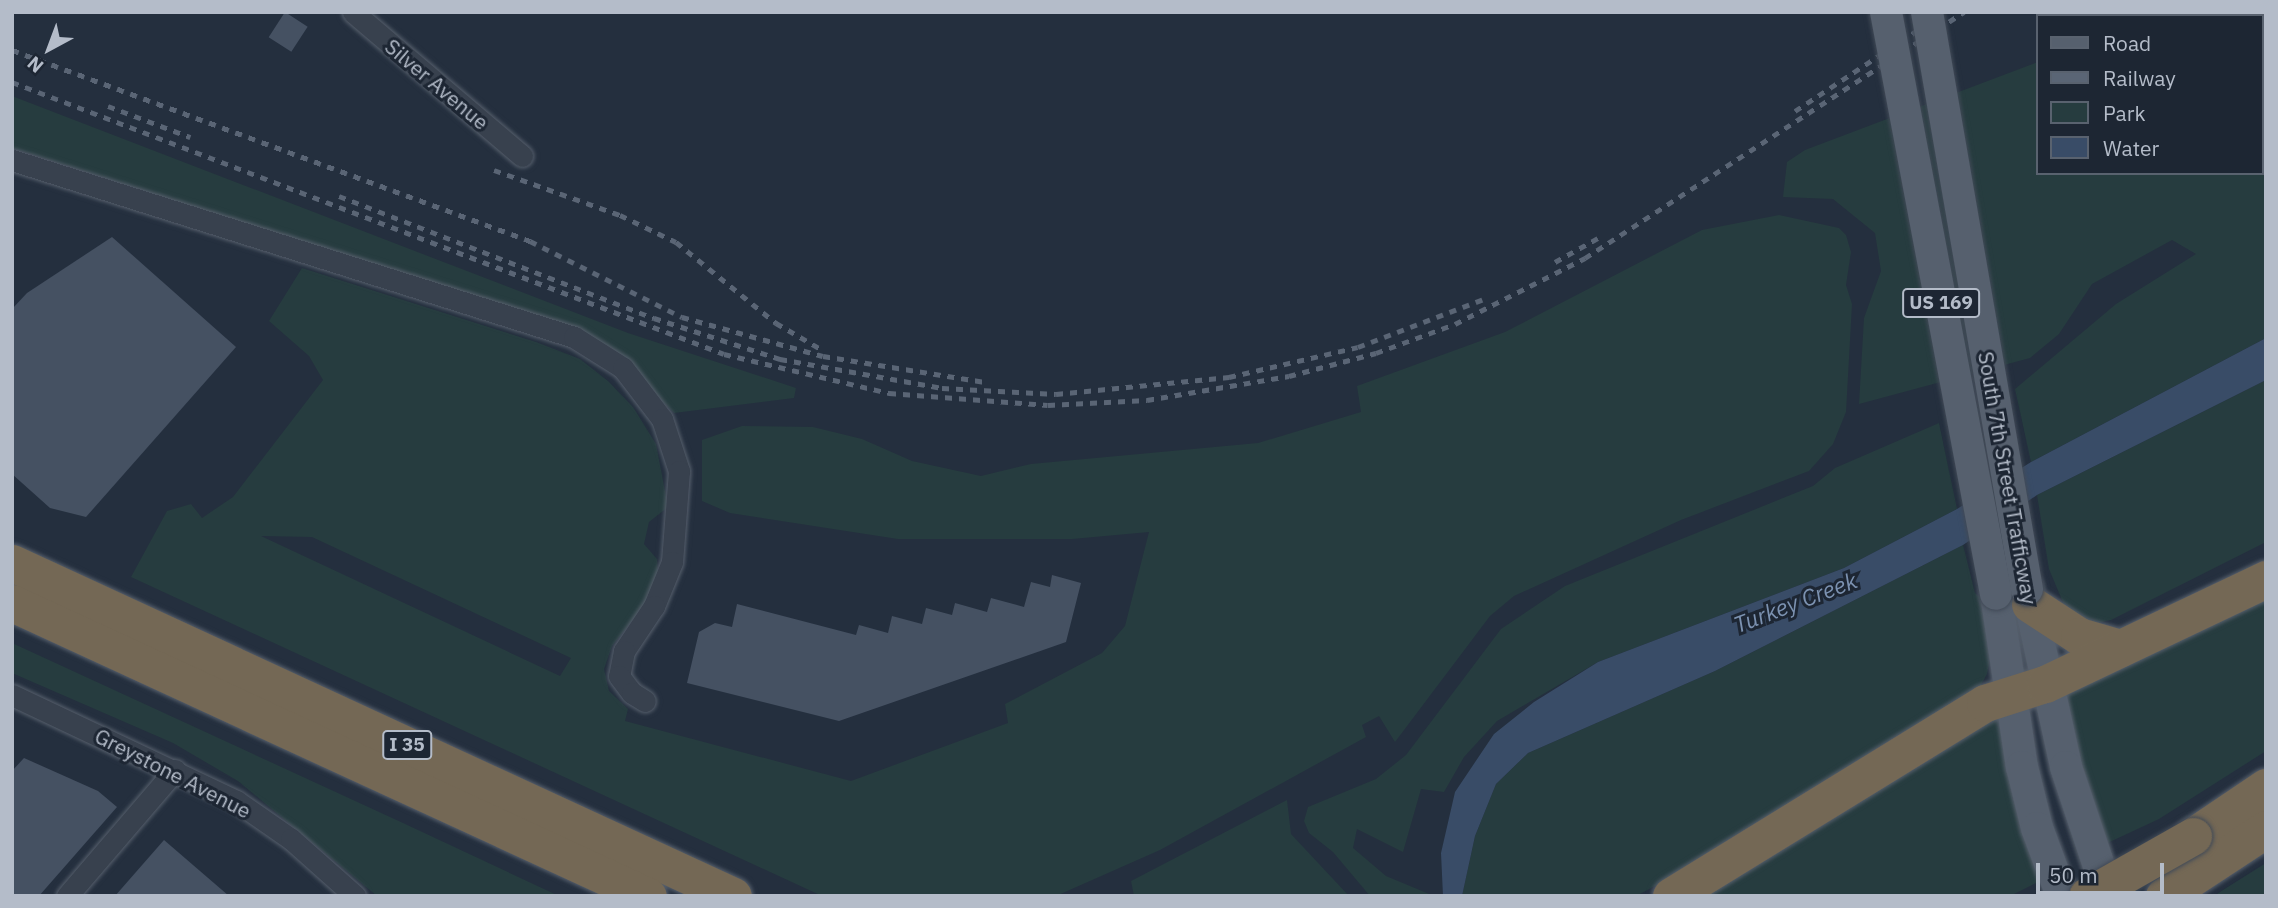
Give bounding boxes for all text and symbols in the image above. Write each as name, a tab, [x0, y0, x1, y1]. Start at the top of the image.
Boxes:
north arrow	[14, 14, 84, 84]
legend	[2036, 14, 2264, 175]
text: Road	[2103, 29, 2151, 57]
street label: Silver Avenue	[380, 33, 494, 135]
text: N	[22, 51, 48, 78]
text: Railway	[2103, 64, 2176, 92]
text: Park	[2103, 99, 2146, 127]
text: Water	[2103, 134, 2159, 162]
road number: US 169	[1901, 288, 1981, 318]
street label: South 7th Street Trafficway	[1973, 350, 2043, 606]
water label: Turkey Creek	[1729, 566, 1861, 638]
street label: Greystone Avenue	[91, 723, 255, 823]
road number: I 35	[381, 730, 433, 760]
scale bar	[2040, 848, 2168, 892]
text: 50 m	[2049, 861, 2098, 889]

